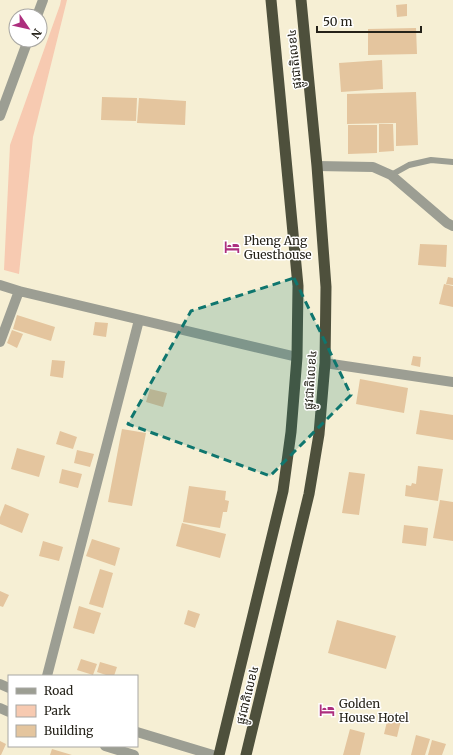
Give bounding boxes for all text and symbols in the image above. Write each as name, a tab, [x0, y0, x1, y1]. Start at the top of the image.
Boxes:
north arrow	[8, 8, 48, 48]
scale bar	[317, 8, 421, 34]
text: 50 m	[323, 14, 352, 29]
text: N	[28, 26, 45, 41]
street label: ផ្លូវជាតិលេខ៤	[283, 28, 308, 90]
place label: Pheng Ang Guesthouse	[244, 233, 312, 262]
hotel icon: Pheng Ang Guesthouse	[223, 238, 241, 256]
street label: ផ្លូវជាតិលេខ៤	[300, 350, 323, 411]
street label: ផ្លូវជាតិលេខ៤	[232, 664, 265, 727]
legend	[8, 675, 138, 747]
text: Road	[44, 683, 73, 698]
place label: Golden House Hotel	[339, 696, 409, 725]
hotel icon: Golden House Hotel	[318, 701, 336, 719]
text: Park	[44, 703, 71, 718]
text: Building	[44, 723, 94, 738]

